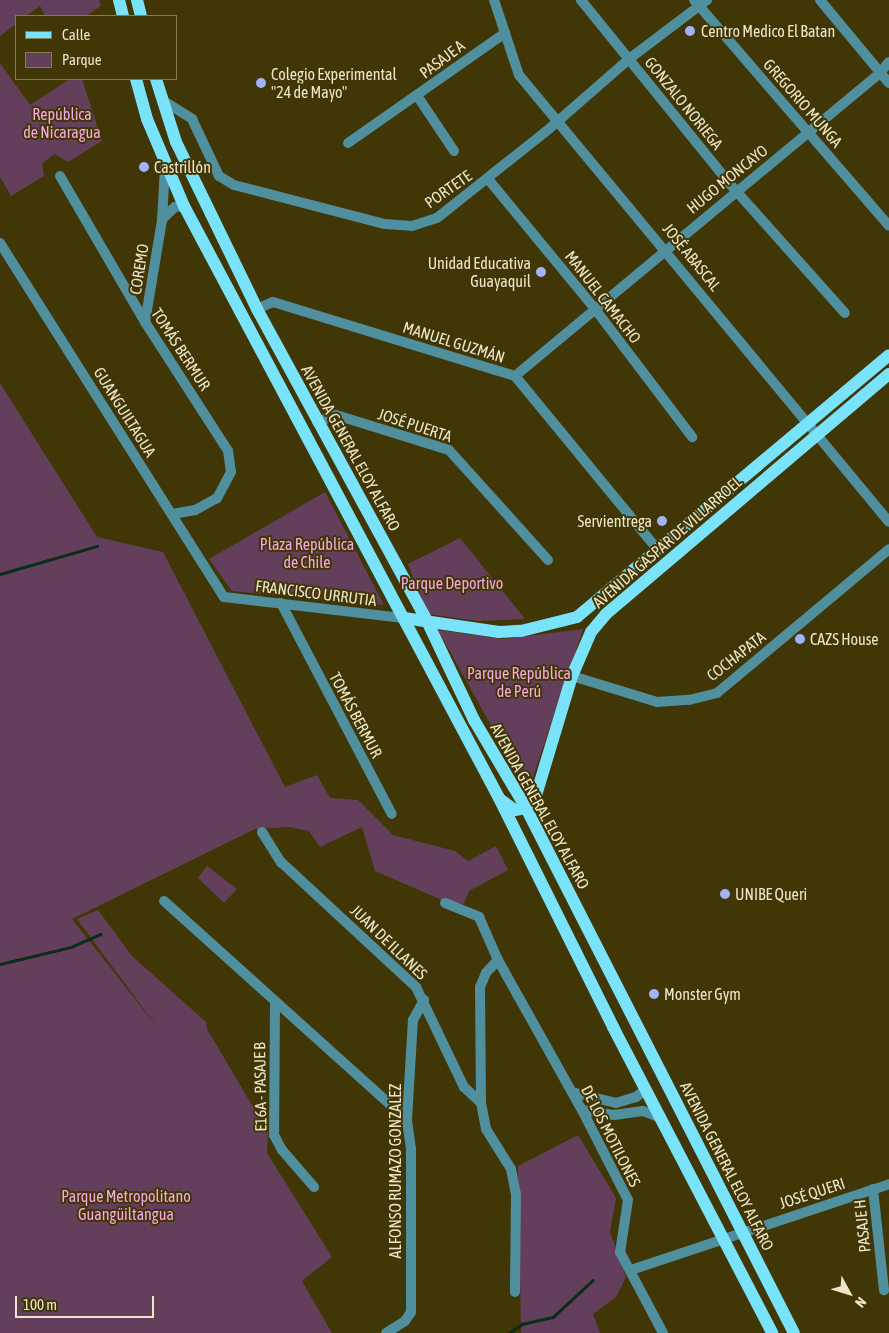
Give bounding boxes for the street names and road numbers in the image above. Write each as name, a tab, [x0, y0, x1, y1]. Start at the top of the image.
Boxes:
street label: PASAJE A	[416, 36, 468, 82]
street label: GONZALO NORIEGA	[641, 53, 727, 153]
street label: GREGORIO MUNGA	[759, 55, 847, 151]
street label: HUGO MONCAYO	[683, 141, 771, 217]
street label: PORTETE	[421, 166, 475, 212]
street label: JOSÉ ABASCAL	[659, 219, 725, 295]
street label: COREMO	[126, 242, 152, 296]
street label: MANUEL CAMACHO	[561, 247, 645, 347]
street label: TOMÁS BERMUR	[147, 304, 215, 394]
street label: MANUEL GUZMÁN	[401, 317, 507, 367]
street label: AVENIDA GENERAL ELOY ALFARO	[297, 362, 405, 534]
street label: GUANGUILTAGUA	[90, 364, 160, 460]
street label: JOSÉ PUERTA	[376, 404, 454, 446]
street label: AVENIDA GASPAR DE VILLARROEL	[589, 472, 745, 612]
street label: FRANCISCO URRUTIA	[254, 576, 378, 610]
street label: COCHAPATA	[703, 627, 769, 685]
street label: TOMÁS BERMUR	[325, 669, 387, 761]
street label: AVENIDA GENERAL ELOY ALFARO	[486, 720, 594, 892]
street label: JUAN DE ILLANES	[347, 901, 431, 983]
street label: E16A - PASAJE B	[250, 1042, 270, 1132]
street label: AVENIDA GENERAL ELOY ALFARO	[676, 1079, 778, 1253]
street label: DE LOS MOTILONES	[577, 1082, 645, 1190]
street label: ALFONSO RUMAZO GONZALEZ	[385, 1084, 405, 1258]
street label: JOSÉ QUERI	[777, 1173, 847, 1213]
street label: PASAJE H	[850, 1199, 874, 1253]

